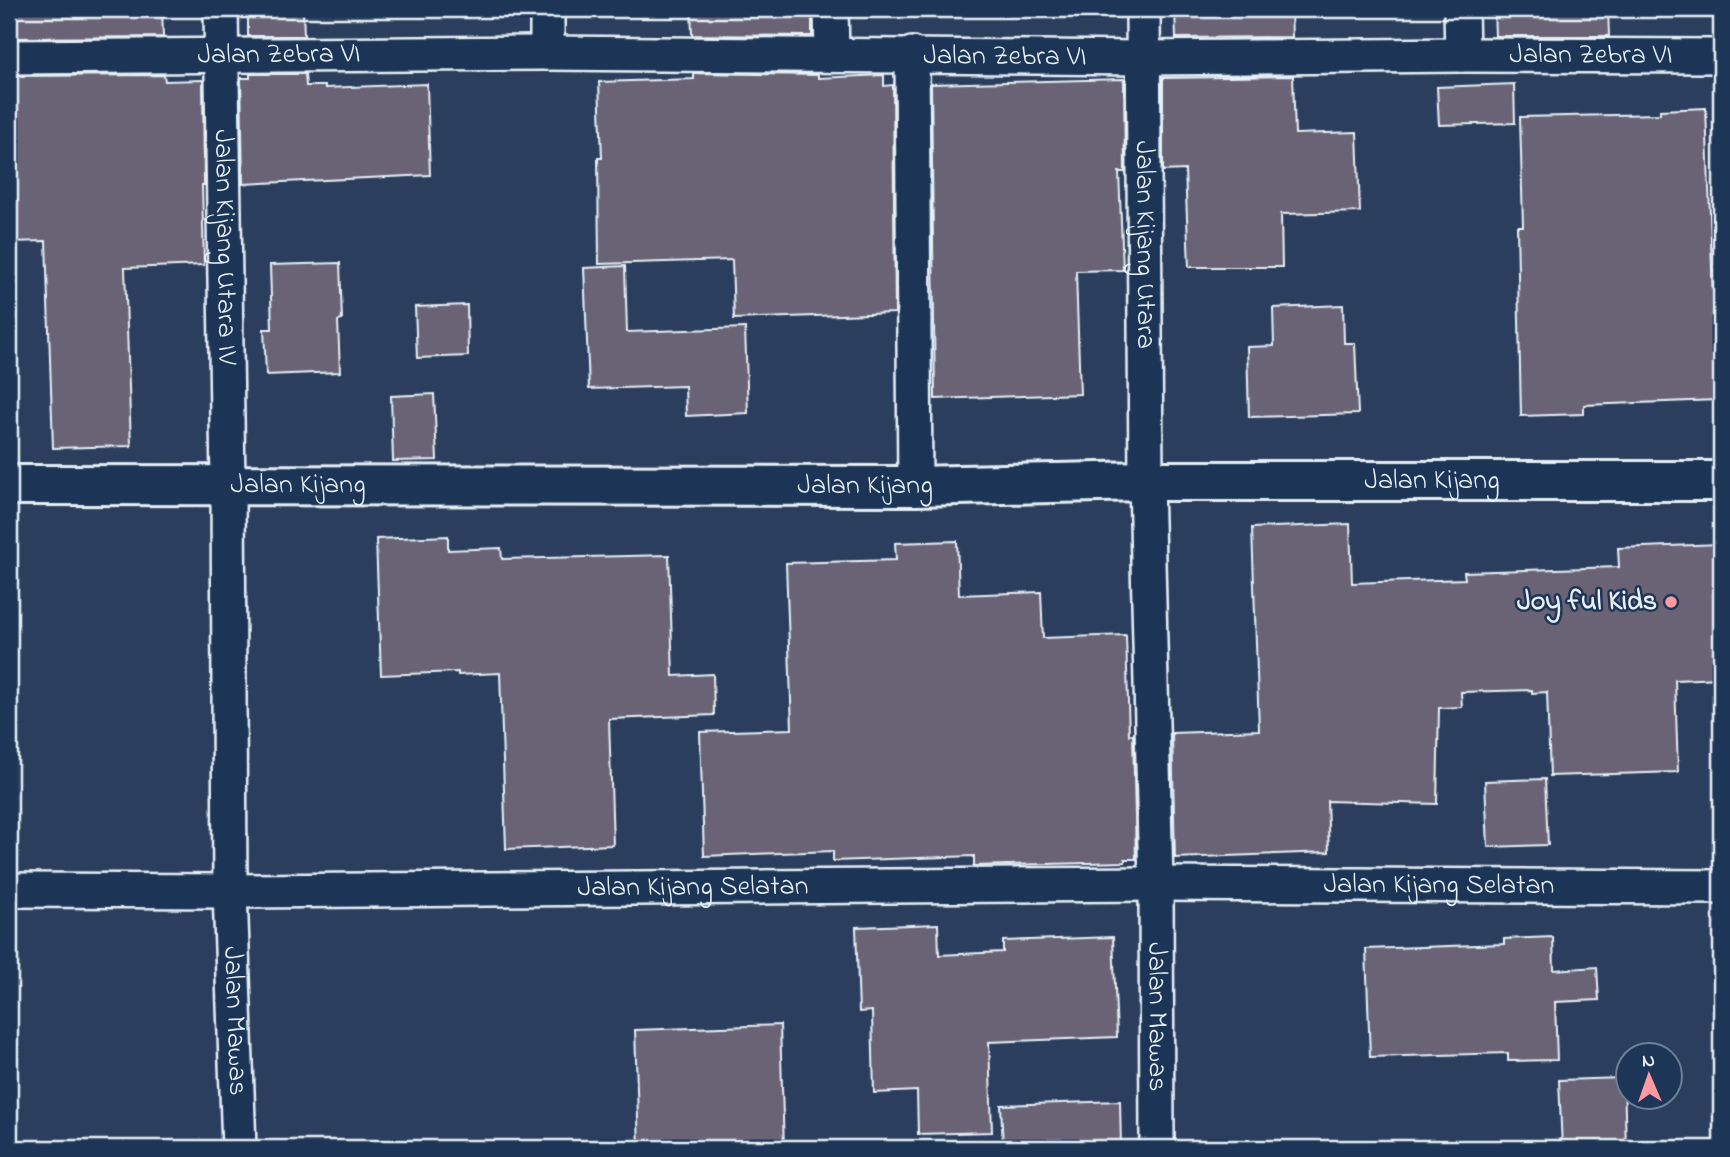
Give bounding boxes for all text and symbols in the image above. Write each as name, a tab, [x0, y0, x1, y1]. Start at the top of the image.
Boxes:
street label: Jalan Zebra VI	[197, 34, 361, 76]
street label: Jalan Zebra VI	[1509, 35, 1673, 76]
street label: Jalan Zebra VI	[923, 36, 1087, 78]
street label: Jalan Kijang Utara IV	[202, 129, 247, 366]
street label: Jalan Kijang Utara	[1123, 141, 1166, 349]
street label: Jalan Kijang	[1364, 461, 1500, 502]
street label: Jalan Kijang	[230, 465, 366, 506]
street label: Jalan Kijang	[797, 465, 933, 507]
place label: Joy ful Kids	[1517, 582, 1657, 623]
marker: Joy ful Kids	[1663, 594, 1679, 610]
street label: Jalan Kijang Selatan	[1323, 864, 1555, 907]
street label: Jalan Kijang Selatan	[577, 866, 809, 909]
street label: Jalan Mawas	[1136, 942, 1177, 1092]
street label: Jalan Mawas	[211, 946, 258, 1096]
north arrow	[1614, 1042, 1684, 1112]
text: N	[1642, 1048, 1656, 1075]

